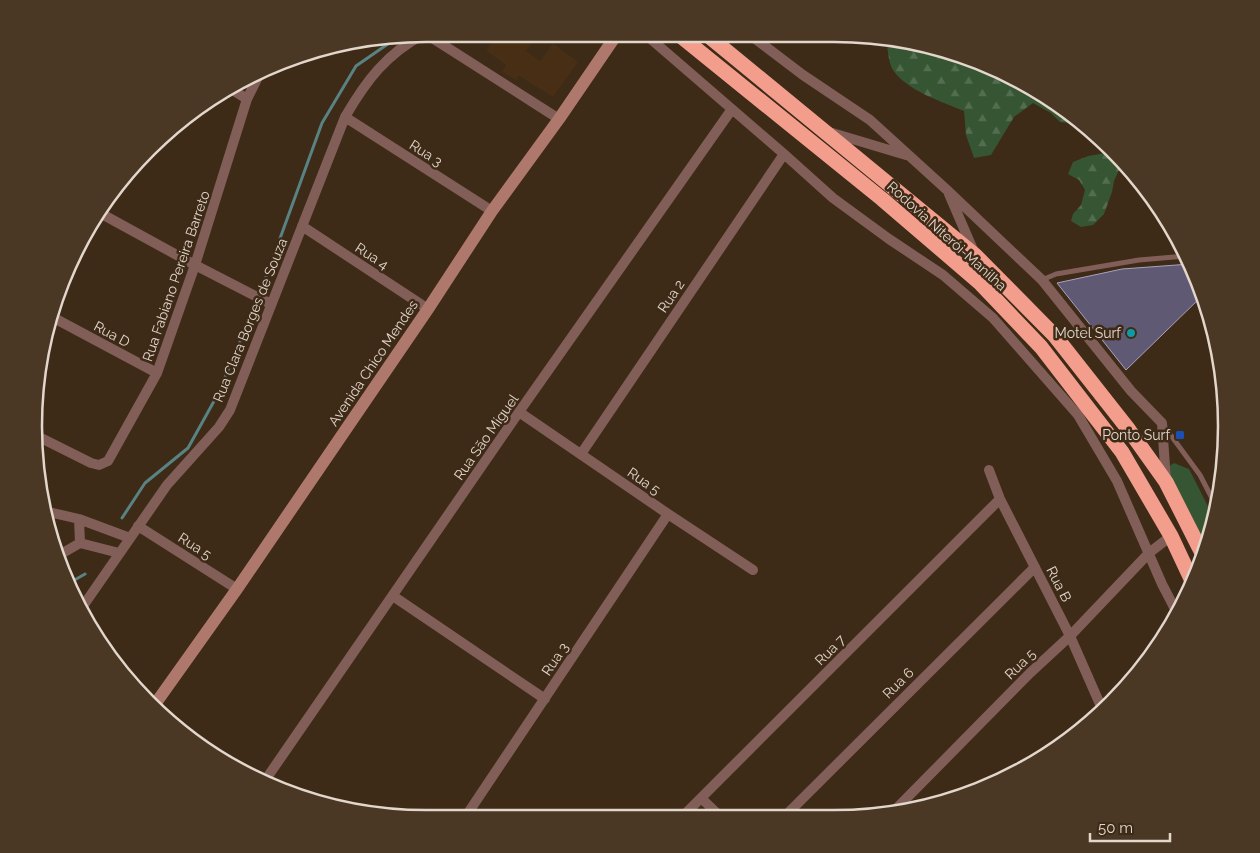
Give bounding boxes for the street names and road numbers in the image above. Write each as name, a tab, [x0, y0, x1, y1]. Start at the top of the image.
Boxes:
street label: Rua 3	[407, 136, 445, 170]
street label: Rodovia Niterói-Manilha	[884, 178, 1010, 294]
street label: Rua Fabiano Pereira Barreto	[139, 189, 213, 363]
street label: Rua Clara Borges de Souza	[210, 236, 290, 404]
street label: Rua 4	[352, 239, 392, 273]
street label: Rua 2	[654, 277, 688, 315]
street label: Avenida Chico Mendes	[325, 297, 421, 429]
street label: Rua D	[91, 318, 133, 350]
street label: Rua São Miguel	[451, 391, 522, 483]
street label: Rua 5	[625, 464, 664, 498]
street label: Rua 5	[175, 529, 215, 563]
street label: Rua B	[1043, 563, 1075, 605]
street label: Rua 7	[812, 631, 849, 668]
street label: Rua 3	[538, 640, 572, 678]
street label: Rua 5	[1001, 645, 1039, 682]
street label: Rua 6	[879, 664, 917, 702]

